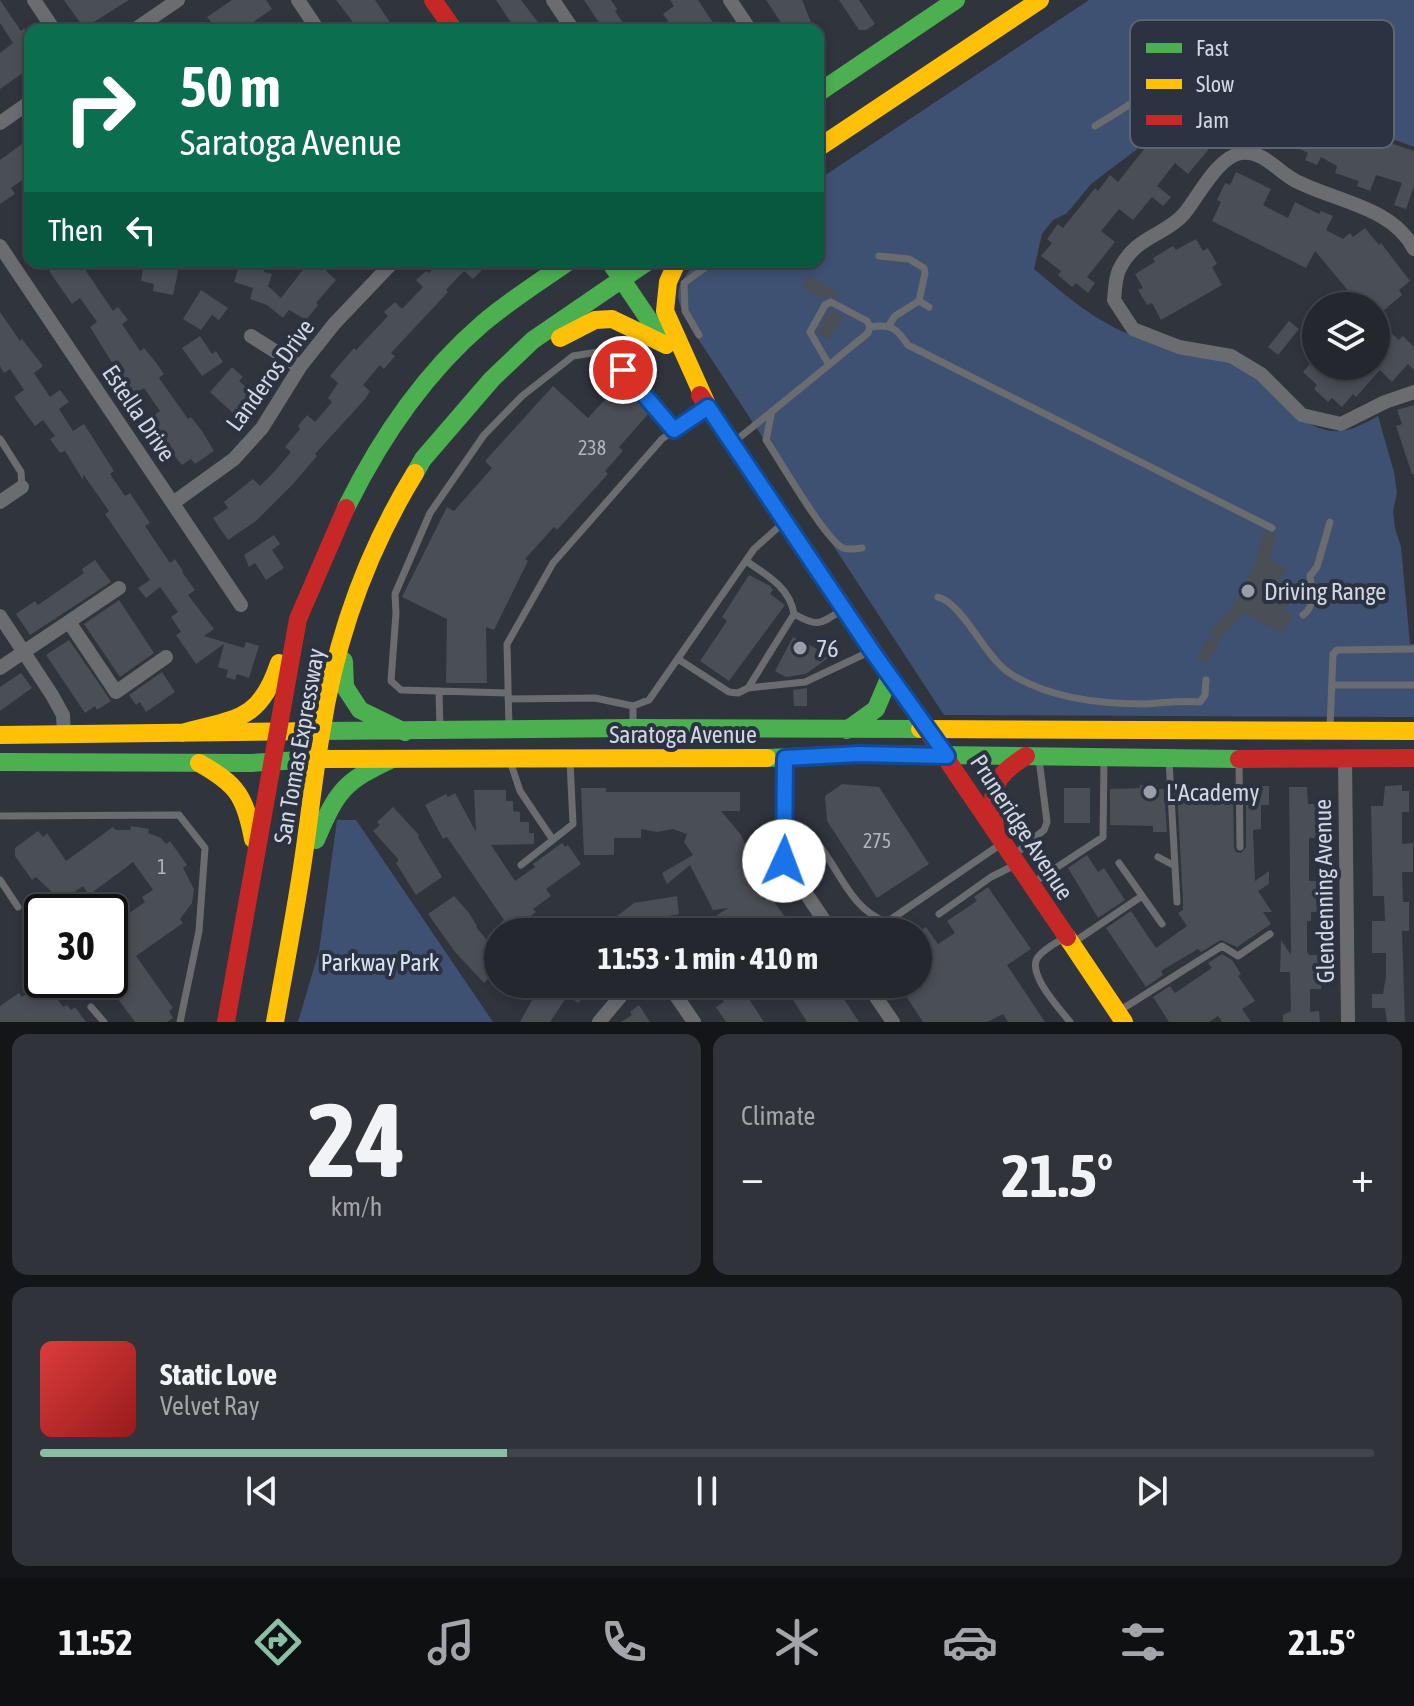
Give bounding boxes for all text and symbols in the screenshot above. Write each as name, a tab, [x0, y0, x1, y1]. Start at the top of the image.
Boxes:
legend	[1130, 20, 1394, 148]
text: Fast	[1196, 35, 1229, 61]
text: 50 m	[180, 55, 281, 119]
icon: right	[48, 56, 152, 160]
text: Slow	[1196, 71, 1234, 97]
text: Jam	[1196, 107, 1229, 133]
text: Saratoga Avenue	[180, 121, 402, 163]
icon: left	[119, 208, 163, 252]
text: Then	[48, 213, 103, 247]
map controls	[1302, 292, 1390, 380]
button: layers	[1302, 292, 1390, 380]
street label: Landeros Drive	[221, 314, 319, 436]
pin	[589, 336, 657, 404]
icon: arrive	[601, 348, 645, 392]
street label: Estella Drive	[97, 360, 181, 466]
house number: 238	[578, 436, 606, 459]
place label: Driving Range	[1264, 578, 1386, 605]
marker: Driving Range	[1239, 582, 1257, 600]
place label: 76	[816, 635, 839, 662]
marker: 76	[791, 639, 809, 657]
street label: San Tomas Expressway	[269, 646, 330, 846]
street label: Saratoga Avenue	[609, 721, 757, 748]
street label: Pruneridge Avenue	[965, 749, 1079, 905]
place label: L'Academy	[1166, 779, 1259, 806]
marker: L'Academy	[1141, 783, 1159, 801]
street label: Glendenning Avenue	[1309, 799, 1339, 983]
position arrow	[742, 819, 826, 903]
house number: 275	[863, 829, 891, 852]
house number: 1	[157, 855, 167, 878]
speed limit sign: 30	[24, 894, 128, 998]
text: 11:53 · 1 min · 410 m	[598, 941, 818, 975]
park label: Parkway Park	[321, 949, 440, 976]
text: 24	[308, 1080, 405, 1199]
text: Climate	[741, 1101, 815, 1131]
text: 21.5°	[1002, 1141, 1113, 1210]
text: −	[741, 1151, 764, 1201]
text: +	[1351, 1151, 1374, 1201]
text: km/h	[331, 1192, 382, 1222]
text: Static Love	[160, 1357, 277, 1391]
text: Velvet Ray	[160, 1391, 260, 1421]
icon: previous	[240, 1469, 284, 1513]
icon: pause	[685, 1469, 729, 1513]
icon: next	[1130, 1469, 1174, 1513]
icon: directions	[250, 1614, 306, 1670]
icon: music	[423, 1614, 479, 1670]
icon: phone	[596, 1614, 652, 1670]
icon: climate	[769, 1614, 825, 1670]
icon: car	[942, 1614, 998, 1670]
icon: filters	[1115, 1614, 1171, 1670]
text: 11:52	[59, 1621, 133, 1663]
text: 21.5°	[1288, 1621, 1355, 1663]

